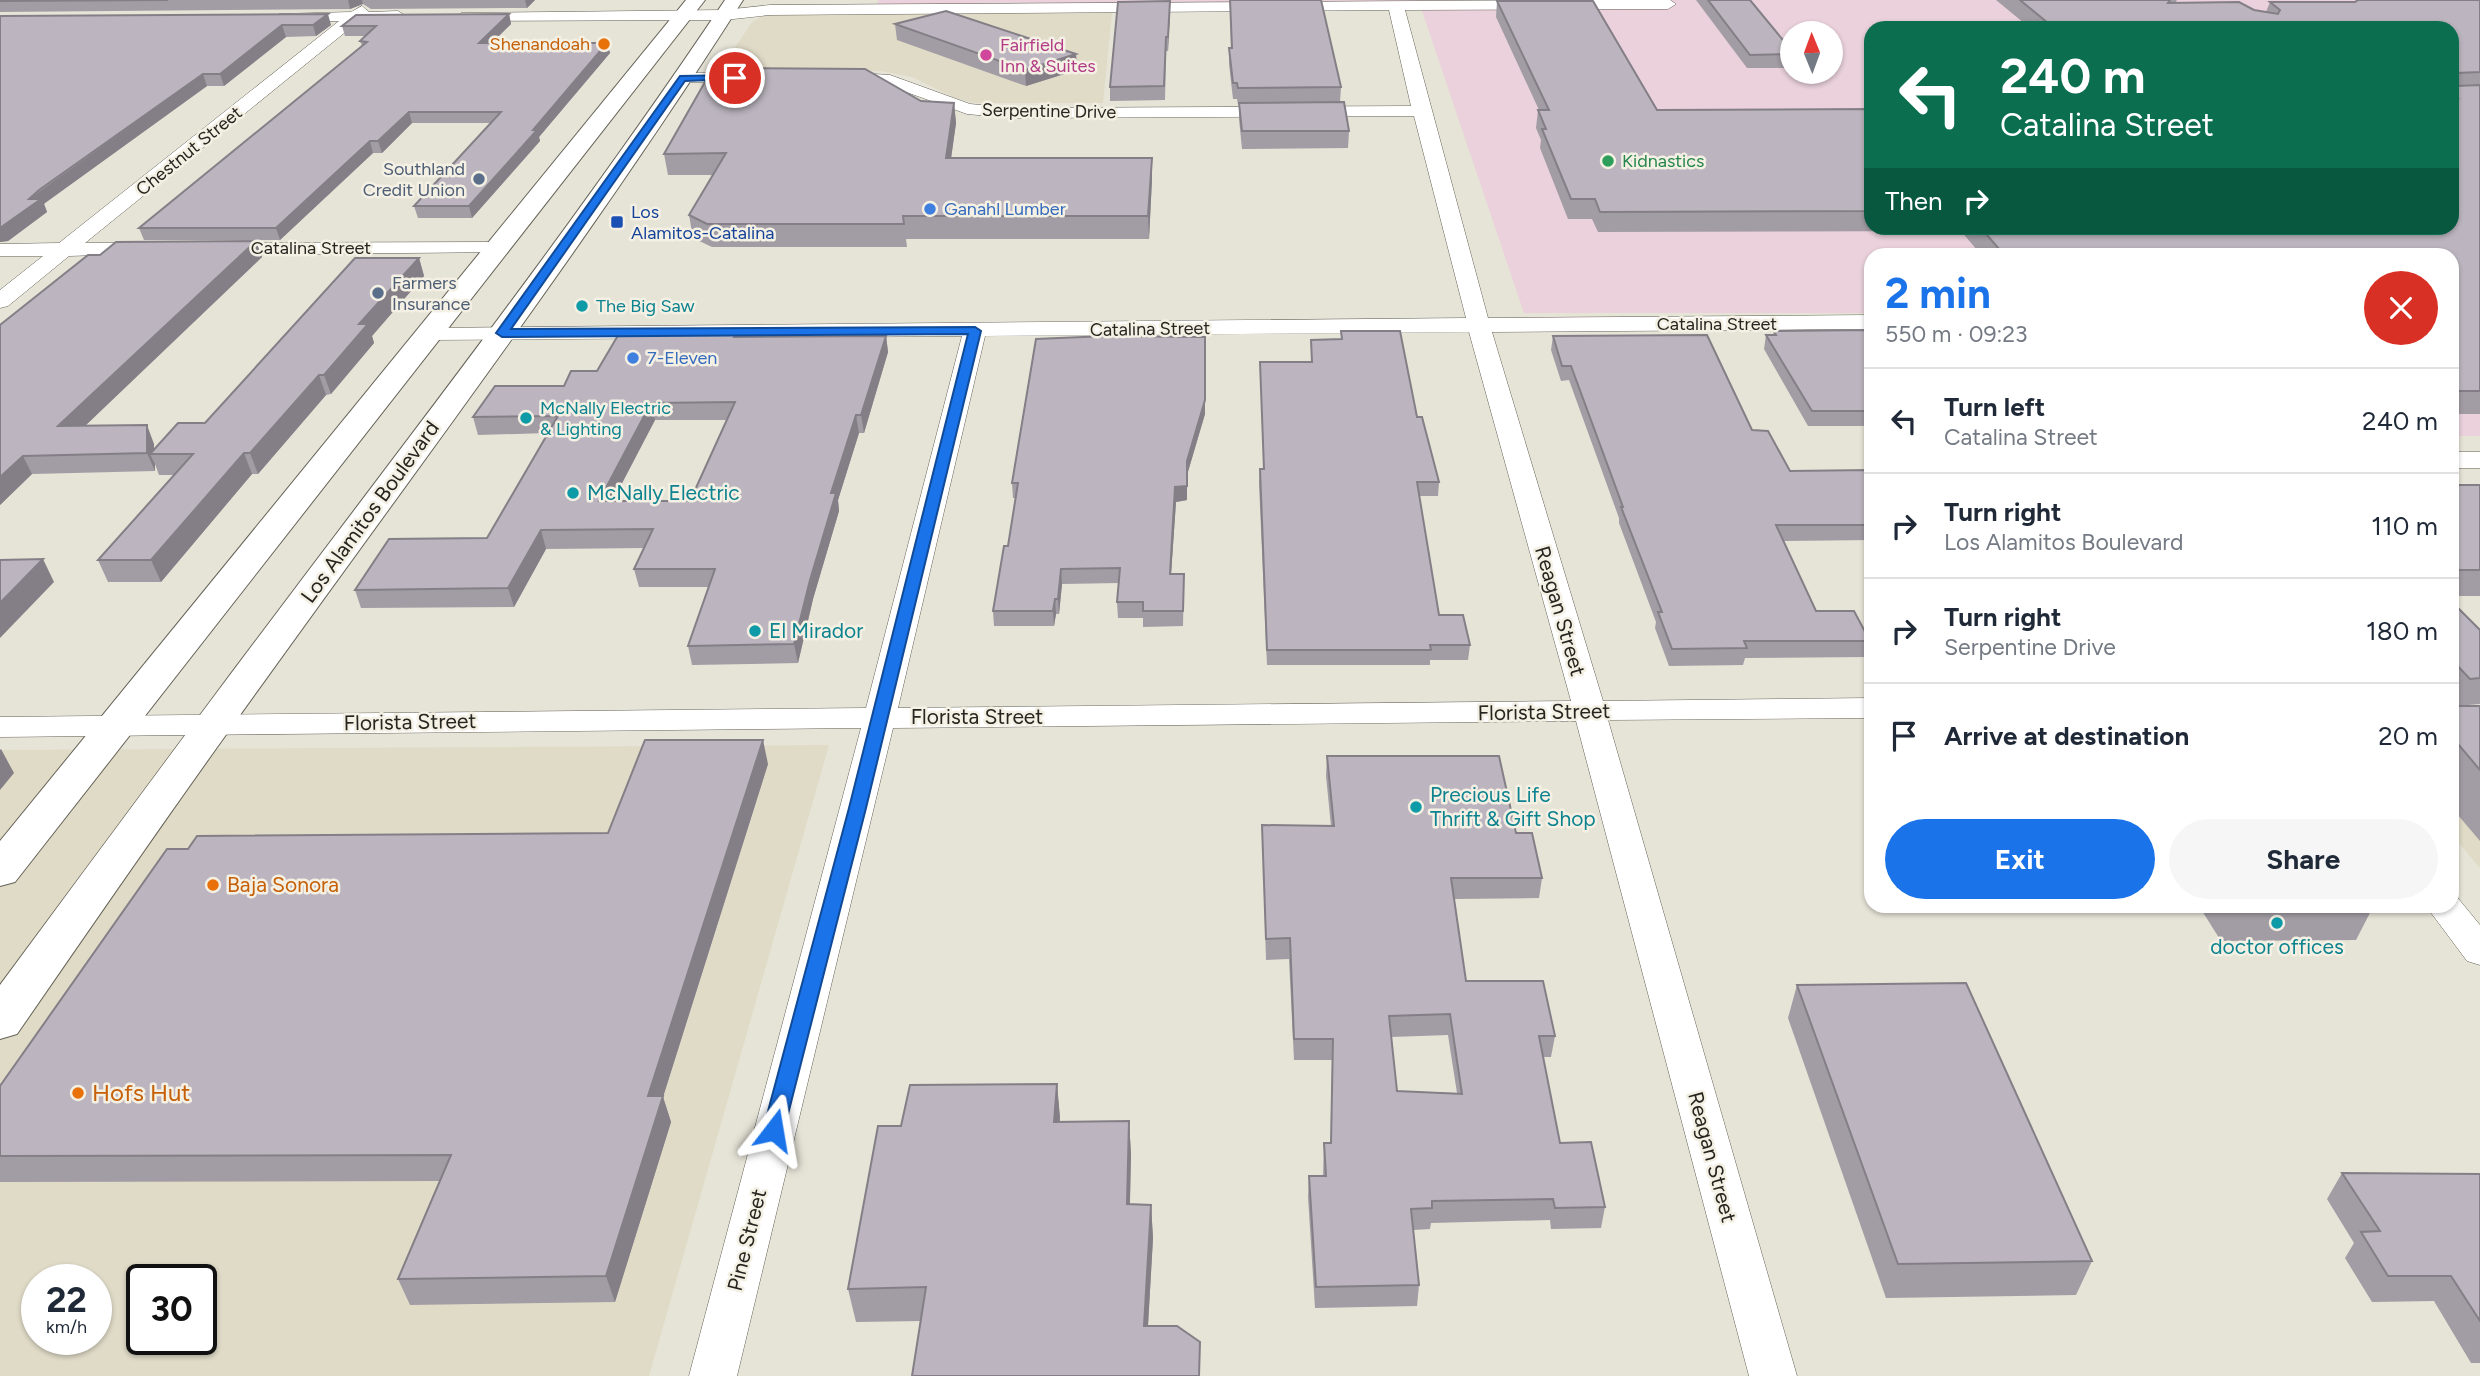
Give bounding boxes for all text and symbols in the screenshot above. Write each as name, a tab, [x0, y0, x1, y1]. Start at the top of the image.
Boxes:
north arrow	[1780, 21, 1843, 84]
map controls	[1780, 21, 1843, 84]
place label: Shenandoah	[490, 33, 590, 55]
place label: Fairfield Inn & Suites	[1000, 34, 1096, 77]
marker: Shenandoah	[596, 36, 612, 52]
text: 240 m	[2000, 46, 2146, 105]
marker: Fairfield Inn & Suites	[978, 47, 994, 63]
pin	[705, 48, 765, 108]
icon: left	[1885, 49, 1976, 140]
icon: arrive	[716, 59, 754, 97]
street label: Serpentine Drive	[982, 99, 1117, 123]
street label: Chestnut Street	[132, 101, 247, 200]
text: Catalina Street	[2000, 106, 2214, 144]
place label: Kidnastics	[1622, 150, 1704, 172]
marker: Kidnastics	[1600, 153, 1616, 169]
place label: Southland Credit Union	[363, 158, 465, 201]
marker: Southland Credit Union	[471, 171, 487, 187]
icon: right	[1957, 182, 1995, 220]
text: Then	[1885, 185, 1943, 217]
place label: Ganahl Lumber	[944, 198, 1066, 220]
place label: Los Alamitos-Catalina	[631, 201, 774, 244]
marker: Ganahl Lumber	[922, 201, 938, 217]
marker: Los Alamitos-Catalina	[609, 214, 625, 230]
street label: Catalina Street	[251, 237, 371, 259]
text: 2 min	[1885, 268, 1991, 319]
button: close	[2364, 271, 2438, 345]
place label: Farmers Insurance	[392, 272, 470, 315]
marker: Farmers Insurance	[370, 285, 386, 301]
place label: The Big Saw	[596, 295, 695, 317]
marker: The Big Saw	[574, 298, 590, 314]
street label: Catalina Street	[1657, 313, 1777, 335]
street label: Catalina Street	[1090, 317, 1211, 341]
text: 550 m · 09:23	[1885, 320, 2028, 348]
place label: 7-Eleven	[647, 347, 717, 369]
marker: 7-Eleven	[625, 350, 641, 366]
text: Turn left	[1944, 391, 2045, 423]
place label: McNally Electric & Lighting	[540, 397, 671, 440]
icon: left	[1885, 402, 1923, 440]
text: 240 m	[2362, 405, 2438, 437]
marker: McNally Electric & Lighting	[518, 410, 534, 426]
street label: Los Alamitos Boulevard	[295, 416, 444, 608]
text: Catalina Street	[1944, 423, 2098, 451]
place label: McNally Electric	[587, 480, 740, 505]
marker: McNally Electric	[565, 485, 581, 501]
text: Turn right	[1944, 496, 2061, 528]
icon: right	[1885, 507, 1923, 545]
text: 110 m	[2371, 510, 2438, 542]
text: Los Alamitos Boulevard	[1944, 528, 2184, 556]
street label: Reagan Street	[1530, 543, 1591, 679]
text: Turn right	[1944, 601, 2061, 633]
icon: right	[1885, 612, 1923, 650]
text: 180 m	[2366, 615, 2438, 647]
place label: El Mirador	[769, 618, 863, 643]
marker: El Mirador	[747, 623, 763, 639]
text: Serpentine Drive	[1944, 633, 2116, 661]
street label: Florista Street	[1478, 698, 1611, 725]
street label: Florista Street	[911, 704, 1043, 729]
street label: Florista Street	[344, 708, 477, 735]
icon: arrive	[1885, 717, 1923, 755]
text: Arrive at destination	[1944, 720, 2189, 752]
text: 20 m	[2378, 720, 2438, 752]
place label: Precious Life Thrift & Gift Shop	[1430, 782, 1596, 831]
marker: Precious Life Thrift & Gift Shop	[1408, 799, 1424, 815]
button: Exit	[1885, 819, 2155, 899]
button: Share	[2169, 819, 2438, 899]
place label: Baja Sonora	[227, 872, 339, 897]
marker: Baja Sonora	[205, 877, 221, 893]
marker: doctor offices	[2269, 915, 2285, 931]
place label: doctor offices	[2210, 934, 2344, 959]
place label: Hofs Hut	[92, 1078, 190, 1107]
marker: Hofs Hut	[70, 1085, 86, 1101]
street label: Reagan Street	[1683, 1089, 1742, 1225]
position arrow	[737, 1093, 811, 1167]
street label: Pine Street	[722, 1186, 771, 1293]
speed limit sign: 30	[126, 1264, 217, 1355]
text: 22	[46, 1279, 87, 1321]
text: km/h	[46, 1316, 87, 1338]

